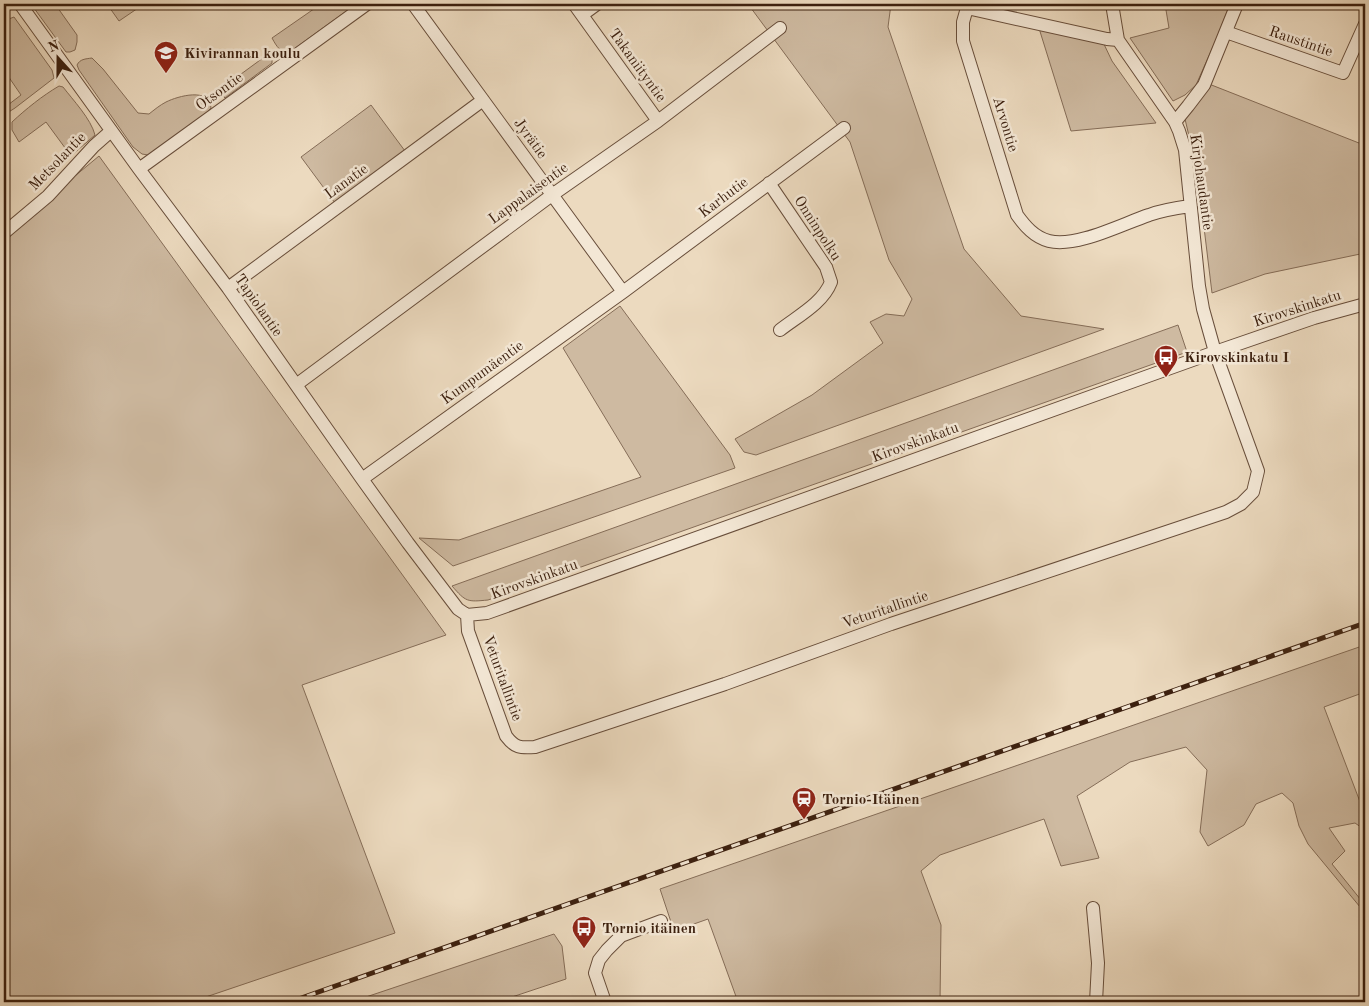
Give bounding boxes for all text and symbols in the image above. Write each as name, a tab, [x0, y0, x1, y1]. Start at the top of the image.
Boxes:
street label: Raustintie	[1267, 25, 1334, 60]
street label: Takaniityntie	[605, 27, 668, 105]
north arrow	[32, 32, 82, 82]
text: N	[46, 38, 61, 55]
school or university icon: Kivirannan koulu	[153, 40, 179, 74]
place label: Kivirannan koulu	[184, 47, 300, 62]
street label: Otsontie	[194, 70, 246, 114]
street label: Arvontie	[989, 95, 1020, 154]
street label: Jyrätie	[510, 116, 549, 162]
street label: Metsolantie	[27, 130, 89, 194]
street label: Kirjohaudantie	[1186, 133, 1215, 231]
street label: Lappalaisentie	[487, 161, 571, 228]
street label: Lanatie	[323, 162, 371, 203]
street label: Karhutie	[697, 175, 751, 221]
street label: Onninpolku	[790, 194, 843, 264]
street label: Tapiolantie	[231, 272, 285, 340]
street label: Kirovskinkatu	[1252, 288, 1343, 331]
street label: Kumpumäentie	[439, 338, 527, 408]
bus stop icon: Kirovskinkatu I	[1153, 344, 1179, 378]
place label: Kirovskinkatu I	[1184, 351, 1289, 366]
street label: Kirovskinkatu	[870, 421, 961, 466]
street label: Kirovskinkatu	[489, 558, 580, 603]
street label: Veturitallintie	[841, 589, 930, 632]
street label: Veturitallintie	[479, 634, 524, 723]
station icon: Tornio-Itäinen	[791, 786, 817, 820]
place label: Tornio-Itäinen	[822, 793, 920, 808]
bus stop icon: Tornio itäinen	[571, 915, 597, 949]
place label: Tornio itäinen	[602, 922, 696, 937]

